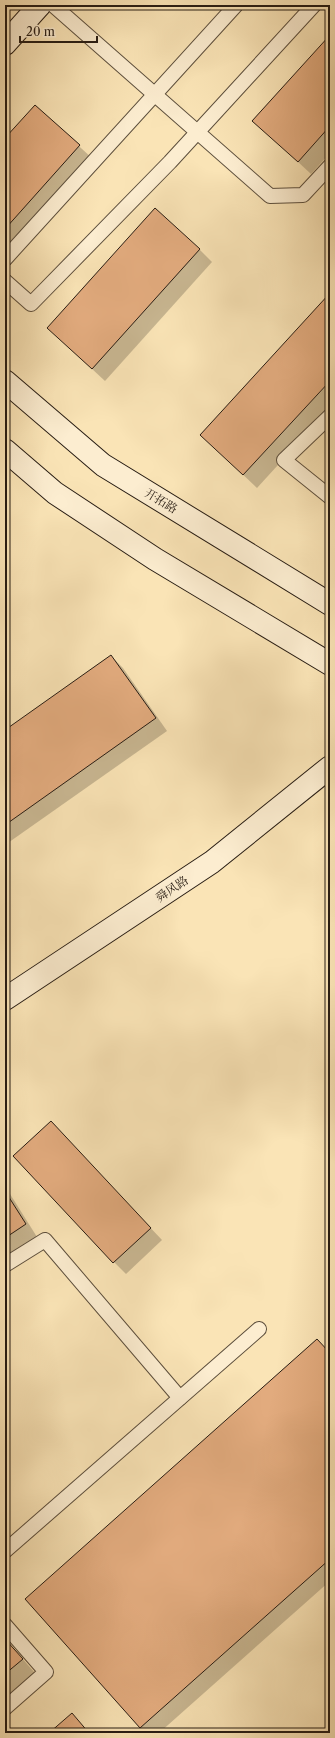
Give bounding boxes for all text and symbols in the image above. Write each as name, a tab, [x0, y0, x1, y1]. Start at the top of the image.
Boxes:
scale bar	[20, 18, 97, 44]
text: 20 m	[26, 24, 55, 39]
street label: 开拓路	[142, 485, 181, 516]
street label: 舜风路	[153, 872, 191, 905]

